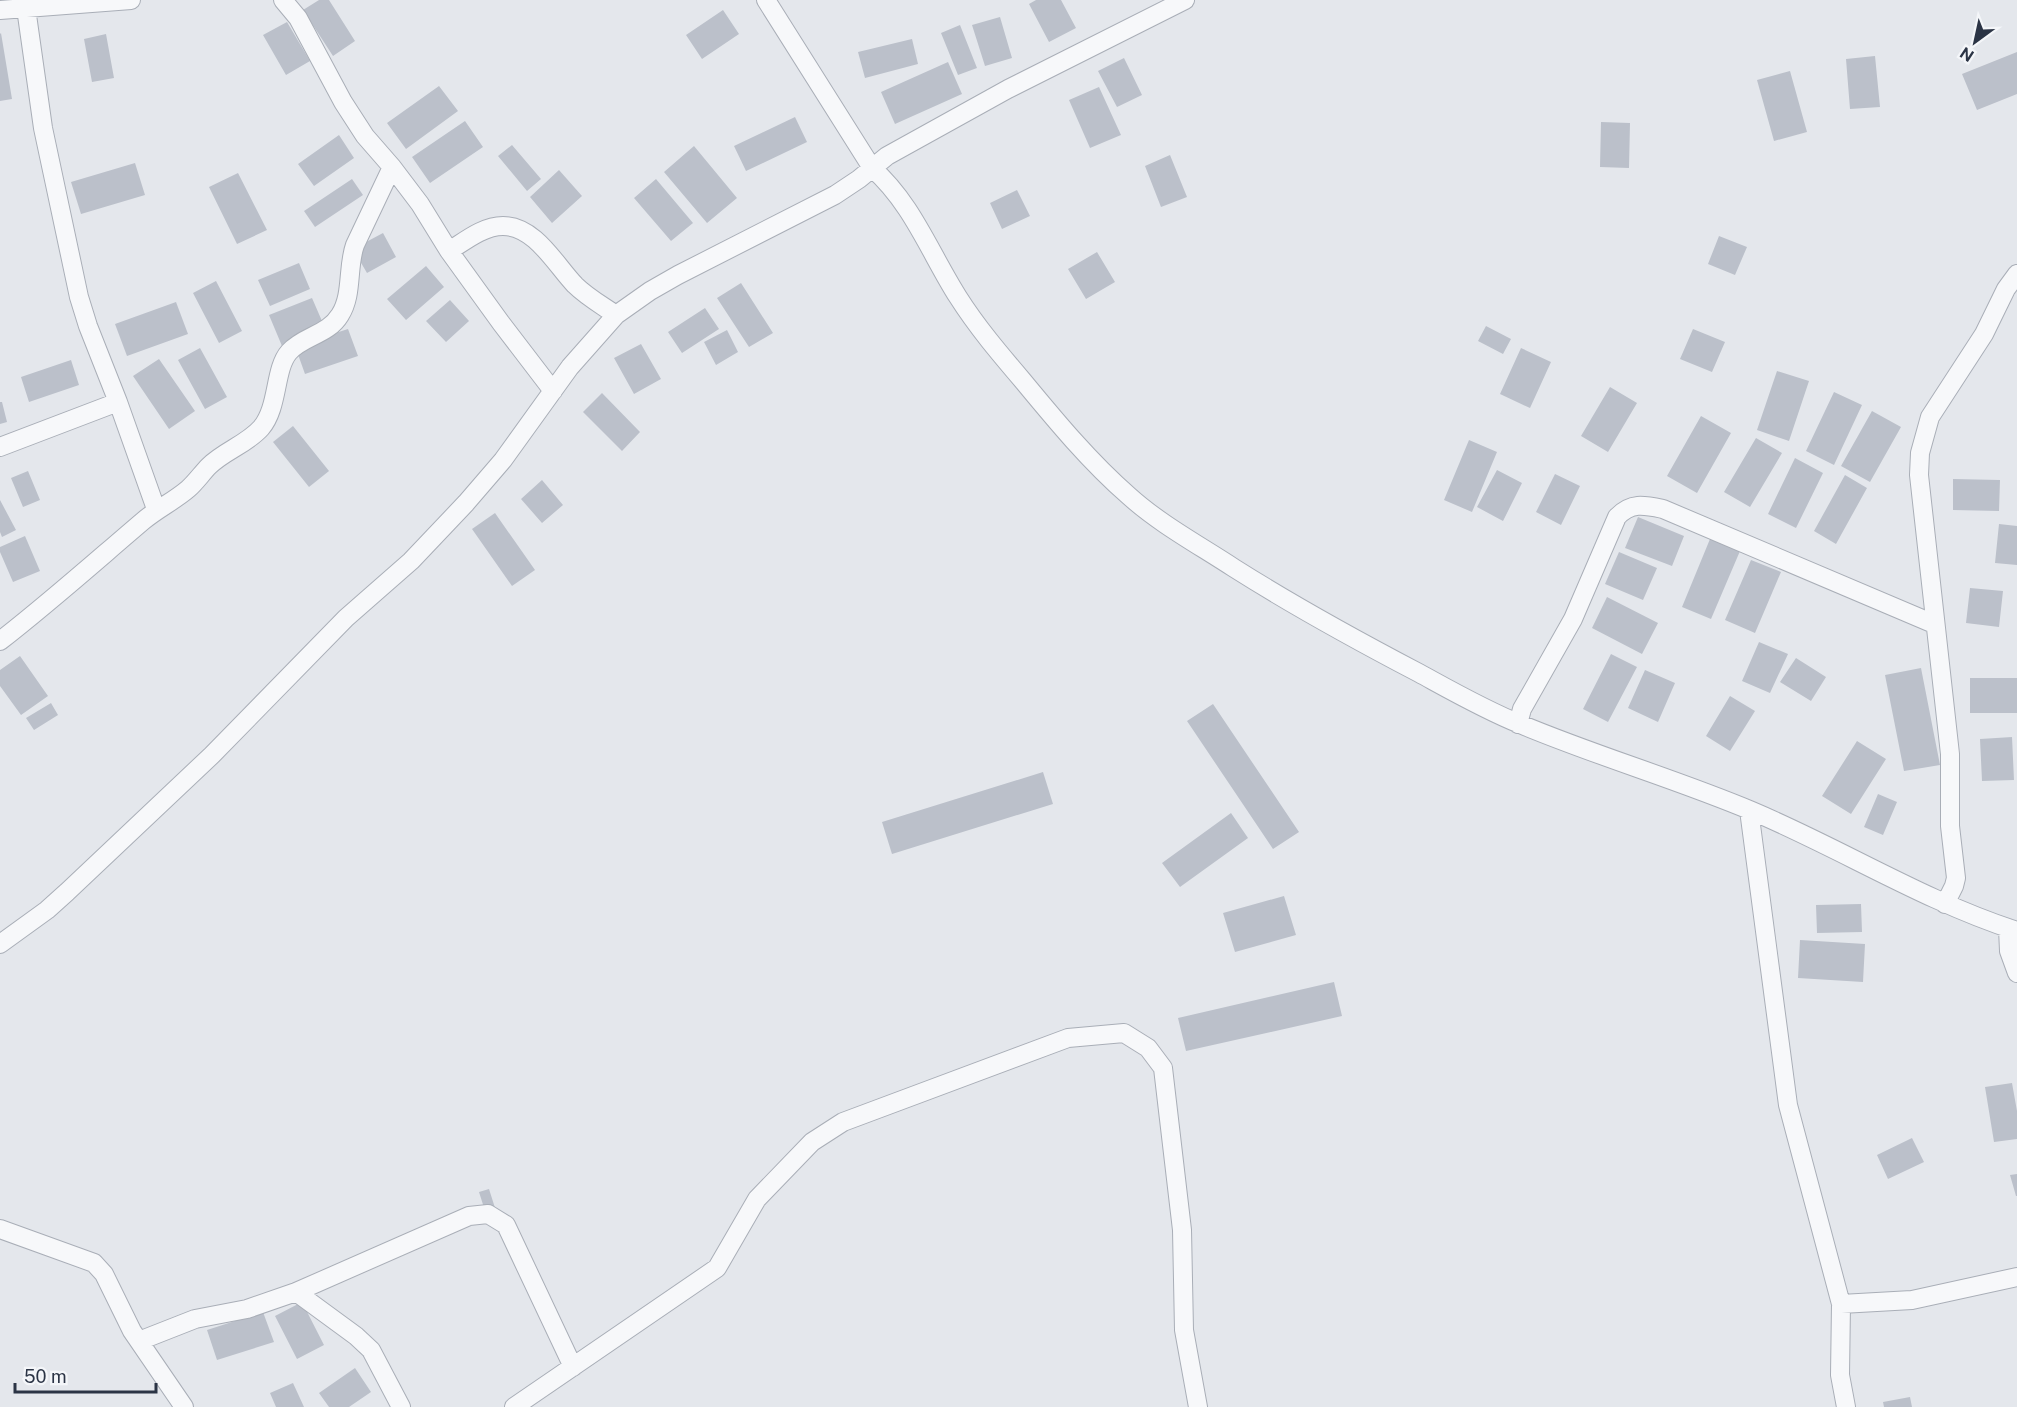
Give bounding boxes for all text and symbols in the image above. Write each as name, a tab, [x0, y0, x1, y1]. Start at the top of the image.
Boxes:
north arrow	[1945, 12, 2005, 72]
text: N	[1957, 43, 1978, 66]
scale bar	[15, 1356, 156, 1394]
text: 50 m	[24, 1366, 67, 1387]

